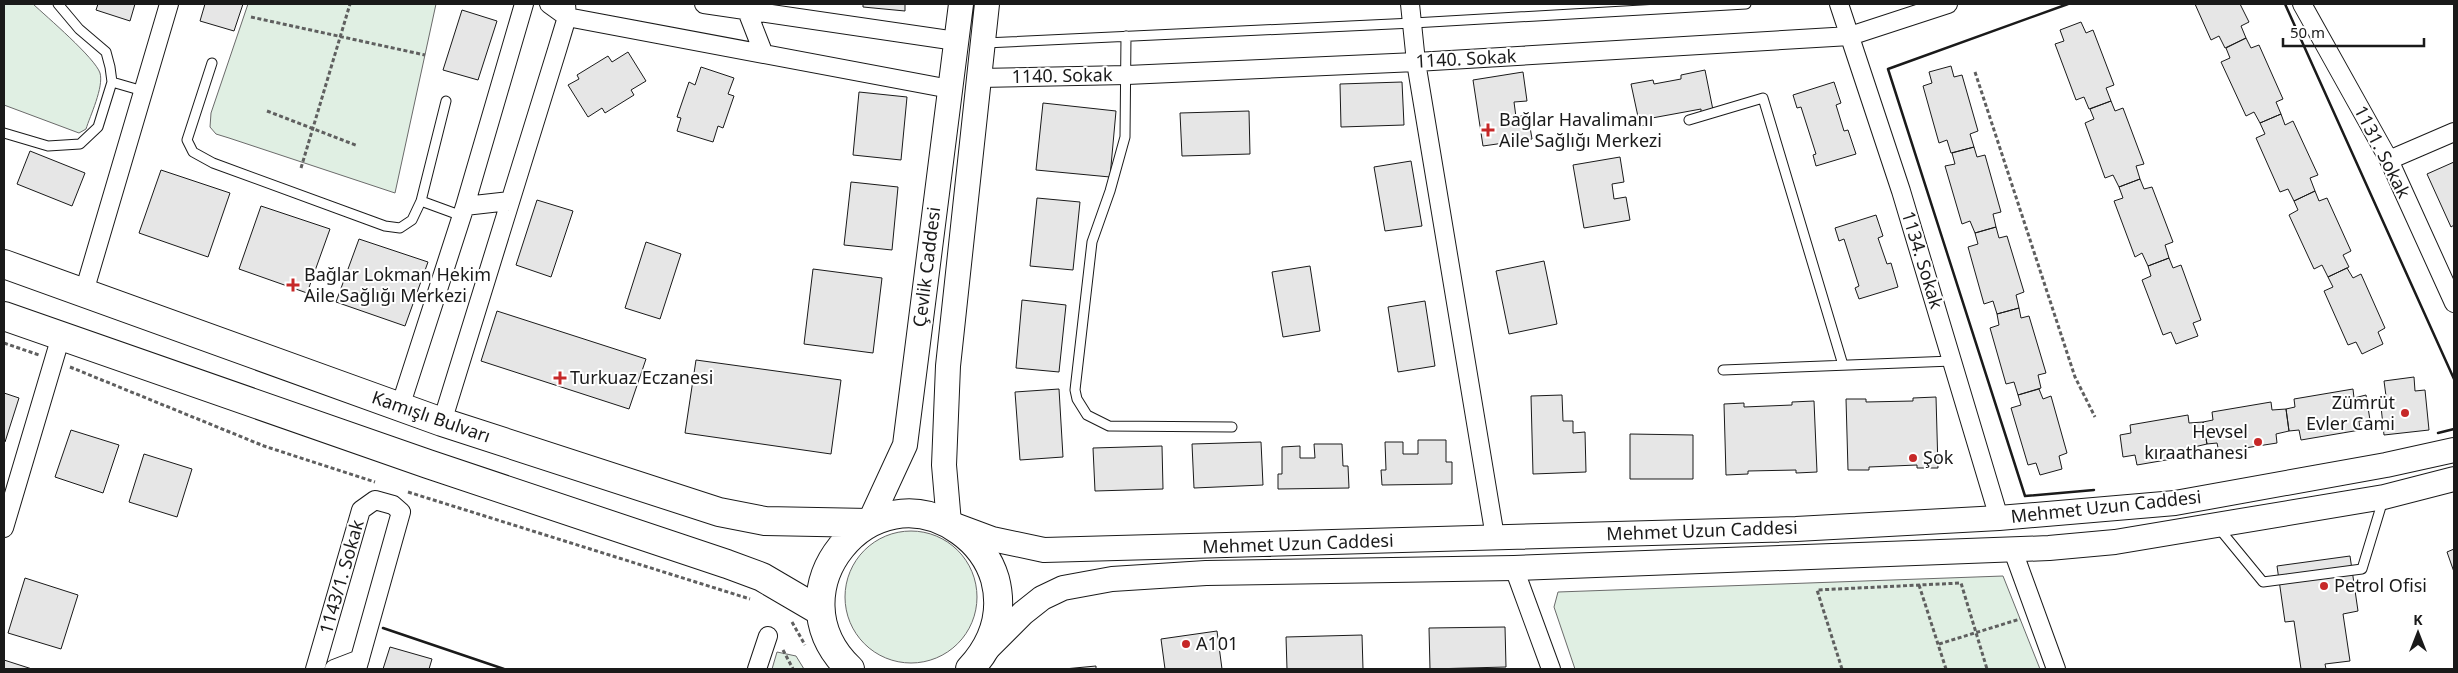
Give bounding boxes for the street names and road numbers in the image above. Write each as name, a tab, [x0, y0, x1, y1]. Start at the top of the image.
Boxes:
street label: 1140. Sokak	[1415, 43, 1517, 73]
street label: 1140. Sokak	[1011, 62, 1113, 88]
street label: 1131. Sokak	[2349, 101, 2417, 202]
street label: Çevlik Caddesi	[907, 205, 945, 328]
street label: 1134. Sokak	[1897, 208, 1949, 312]
street label: Kamışlı Bulvarı	[369, 385, 494, 448]
street label: Mehmet Uzun Caddesi	[2009, 484, 2202, 528]
street label: Mehmet Uzun Caddesi	[1606, 515, 1798, 545]
street label: 1143/1. Sokak	[313, 516, 369, 637]
street label: Mehmet Uzun Caddesi	[1202, 528, 1394, 558]

